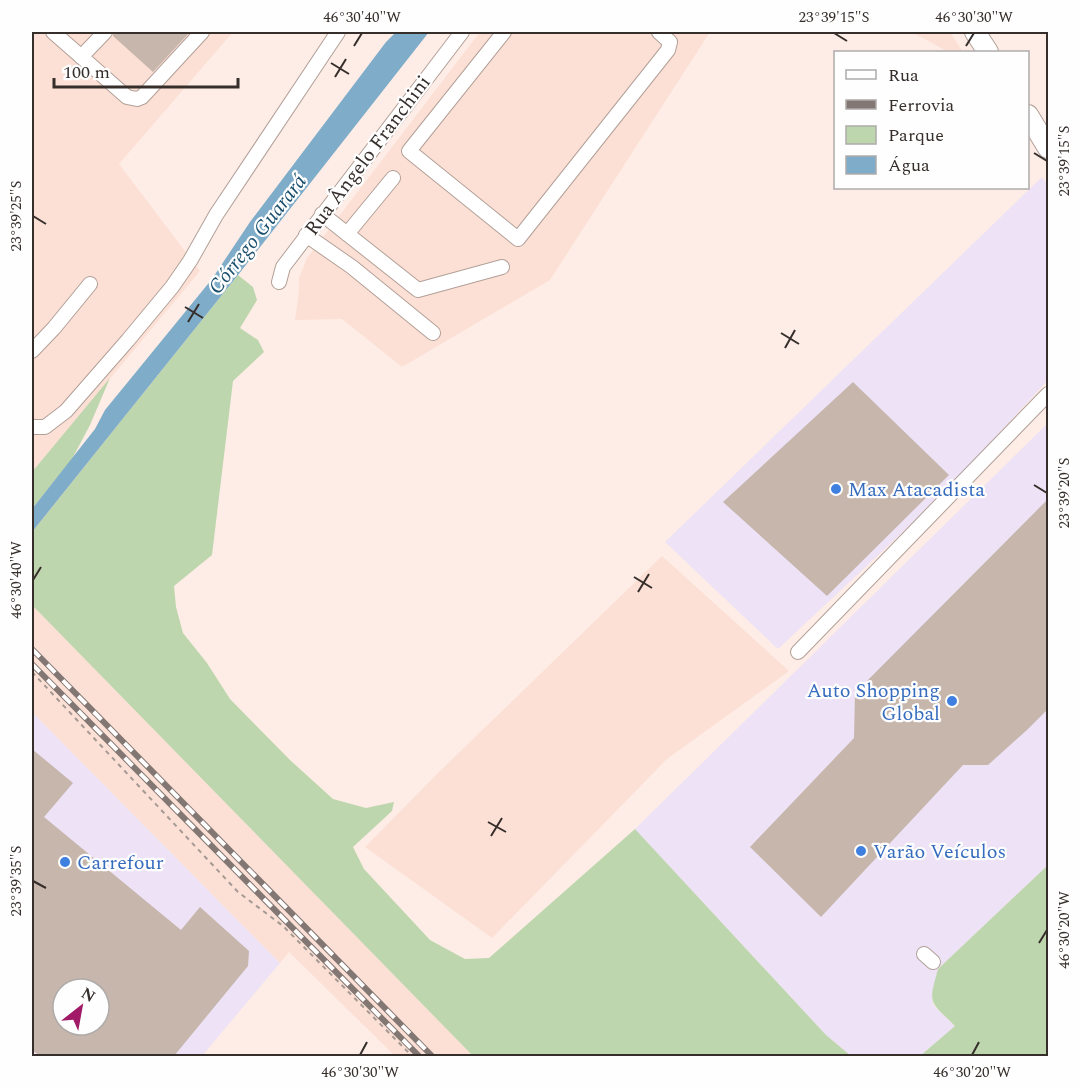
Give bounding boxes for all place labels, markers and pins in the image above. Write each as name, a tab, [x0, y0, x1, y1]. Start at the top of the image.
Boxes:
place label: Max Atacadista	[848, 475, 985, 505]
marker: Max Atacadista	[829, 482, 843, 496]
place label: Auto Shopping Global	[807, 676, 940, 729]
marker: Auto Shopping Global	[945, 694, 959, 708]
place label: Varão Veículos	[873, 837, 1006, 867]
marker: Varão Veículos	[854, 844, 868, 858]
place label: Carrefour	[77, 848, 164, 878]
marker: Carrefour	[58, 855, 72, 869]

